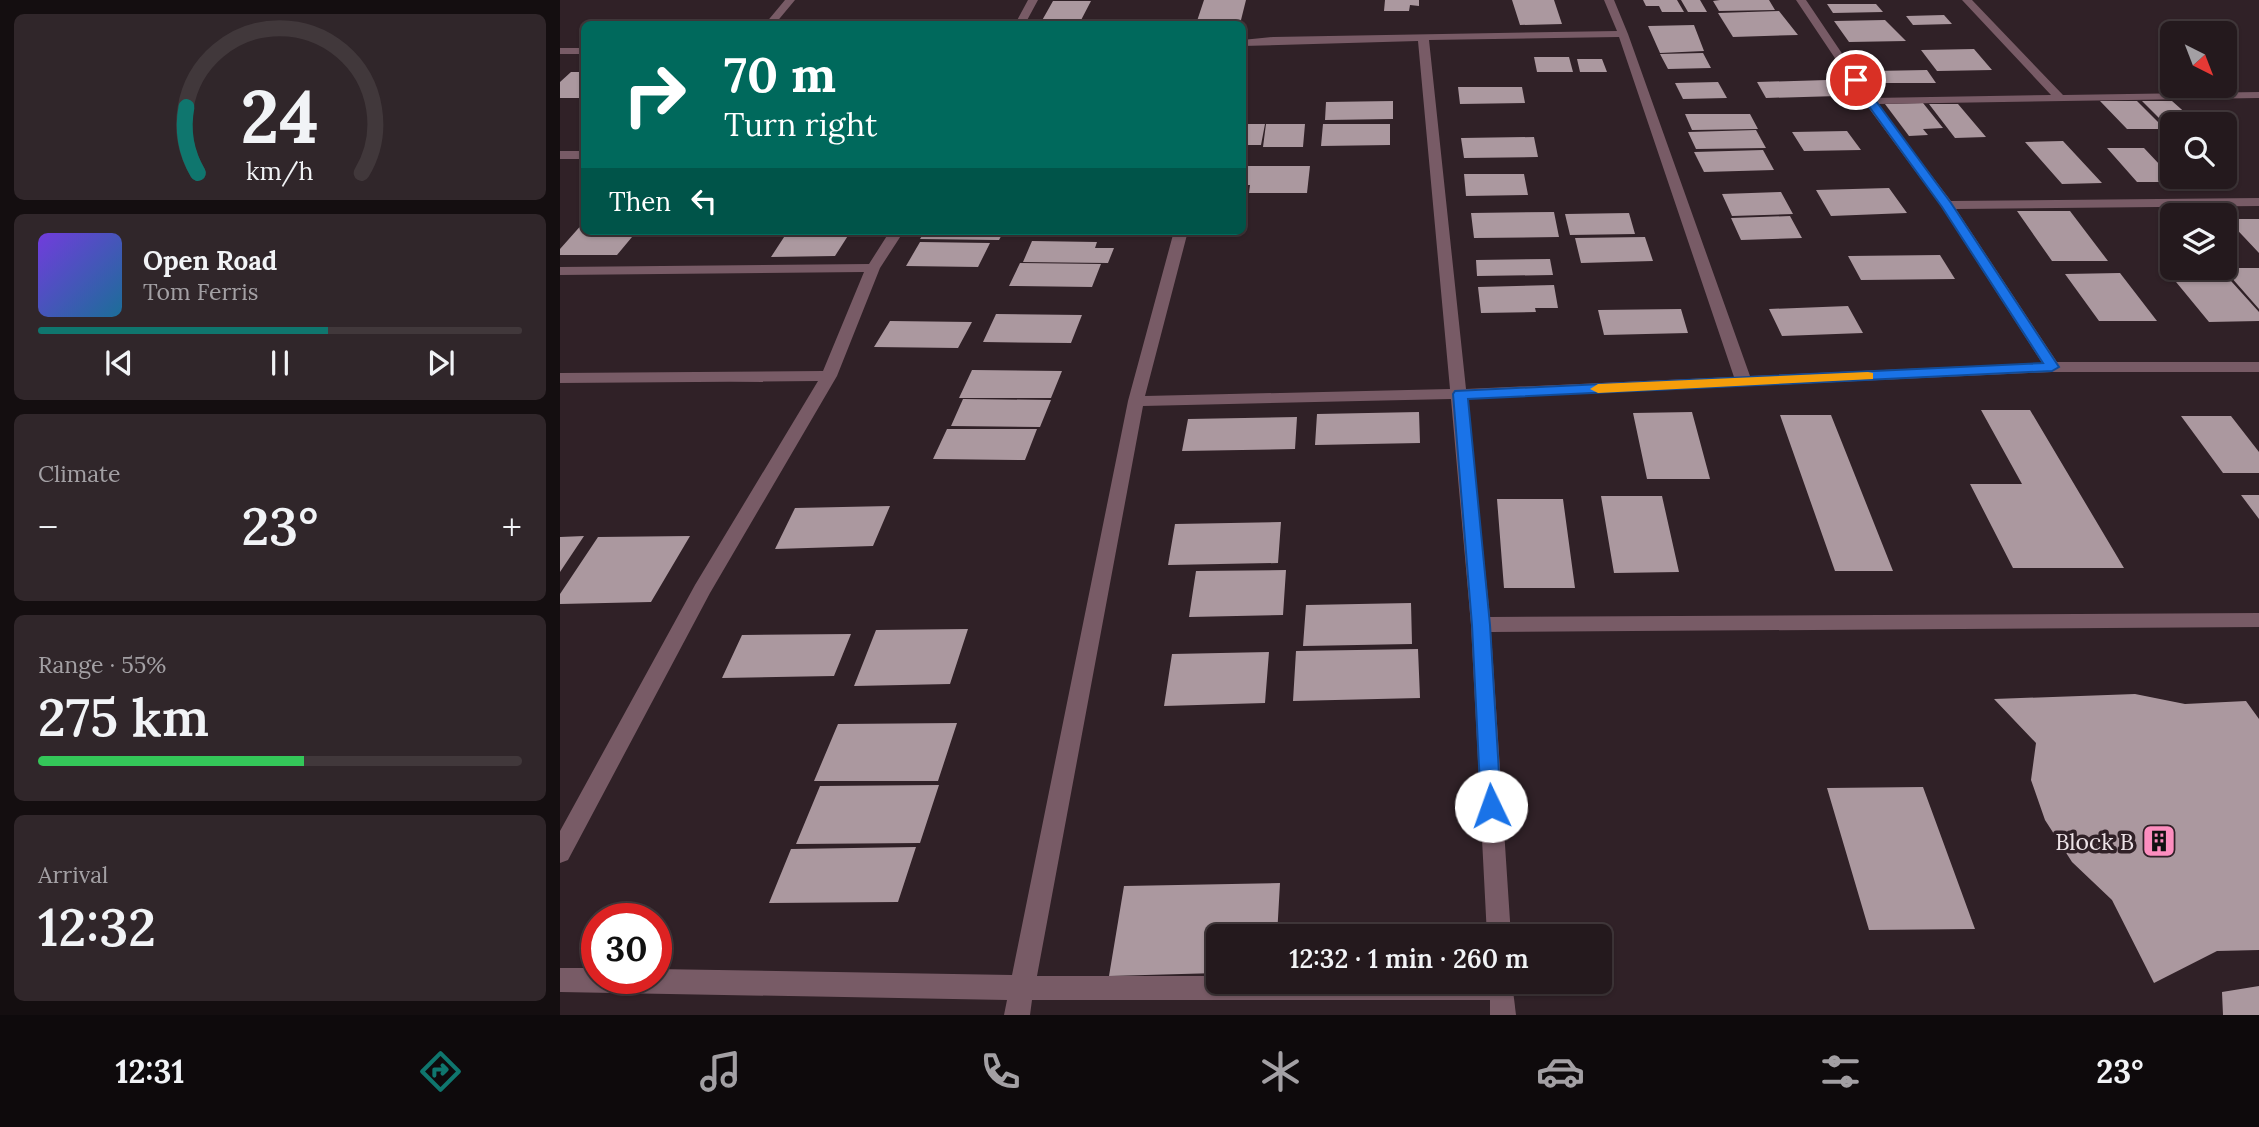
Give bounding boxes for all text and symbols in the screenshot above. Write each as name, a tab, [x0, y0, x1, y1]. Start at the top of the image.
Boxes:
north arrow	[2160, 21, 2236, 98]
map controls	[2160, 21, 2237, 280]
text: 70 m	[724, 43, 836, 105]
icon: right	[609, 49, 700, 140]
pin	[1826, 50, 1886, 110]
icon: arrive	[1837, 61, 1875, 99]
text: 24	[241, 70, 319, 163]
text: Turn right	[724, 104, 877, 145]
button: search	[2160, 112, 2237, 189]
text: km/h	[246, 155, 314, 187]
icon: left	[685, 182, 723, 220]
text: Then	[609, 185, 671, 218]
button: layers	[2160, 203, 2237, 280]
text: Open Road	[143, 244, 277, 277]
text: Tom Ferris	[143, 277, 258, 306]
icon: previous	[100, 344, 138, 382]
icon: pause	[261, 344, 299, 382]
icon: next	[422, 344, 460, 382]
text: Climate	[38, 459, 120, 488]
text: 23°	[242, 493, 318, 559]
text: −	[38, 503, 58, 551]
text: +	[502, 503, 522, 551]
text: Range · 55%	[38, 650, 166, 679]
text: 275 km	[38, 684, 209, 750]
position arrow	[1454, 769, 1528, 843]
building icon: Block B	[2140, 822, 2178, 860]
place label: Block B	[2055, 827, 2134, 856]
text: Arrival	[38, 860, 108, 889]
text: 12:32	[38, 894, 156, 960]
speed limit sign: 30	[581, 903, 672, 994]
text: 12:32 · 1 min · 260 m	[1289, 942, 1529, 975]
icon: directions	[416, 1047, 465, 1096]
icon: music	[696, 1047, 745, 1096]
icon: phone	[976, 1047, 1025, 1096]
icon: climate	[1256, 1047, 1305, 1096]
icon: car	[1536, 1047, 1585, 1096]
icon: filters	[1816, 1047, 1865, 1096]
text: 12:31	[116, 1051, 185, 1092]
text: 23°	[2096, 1051, 2143, 1092]

